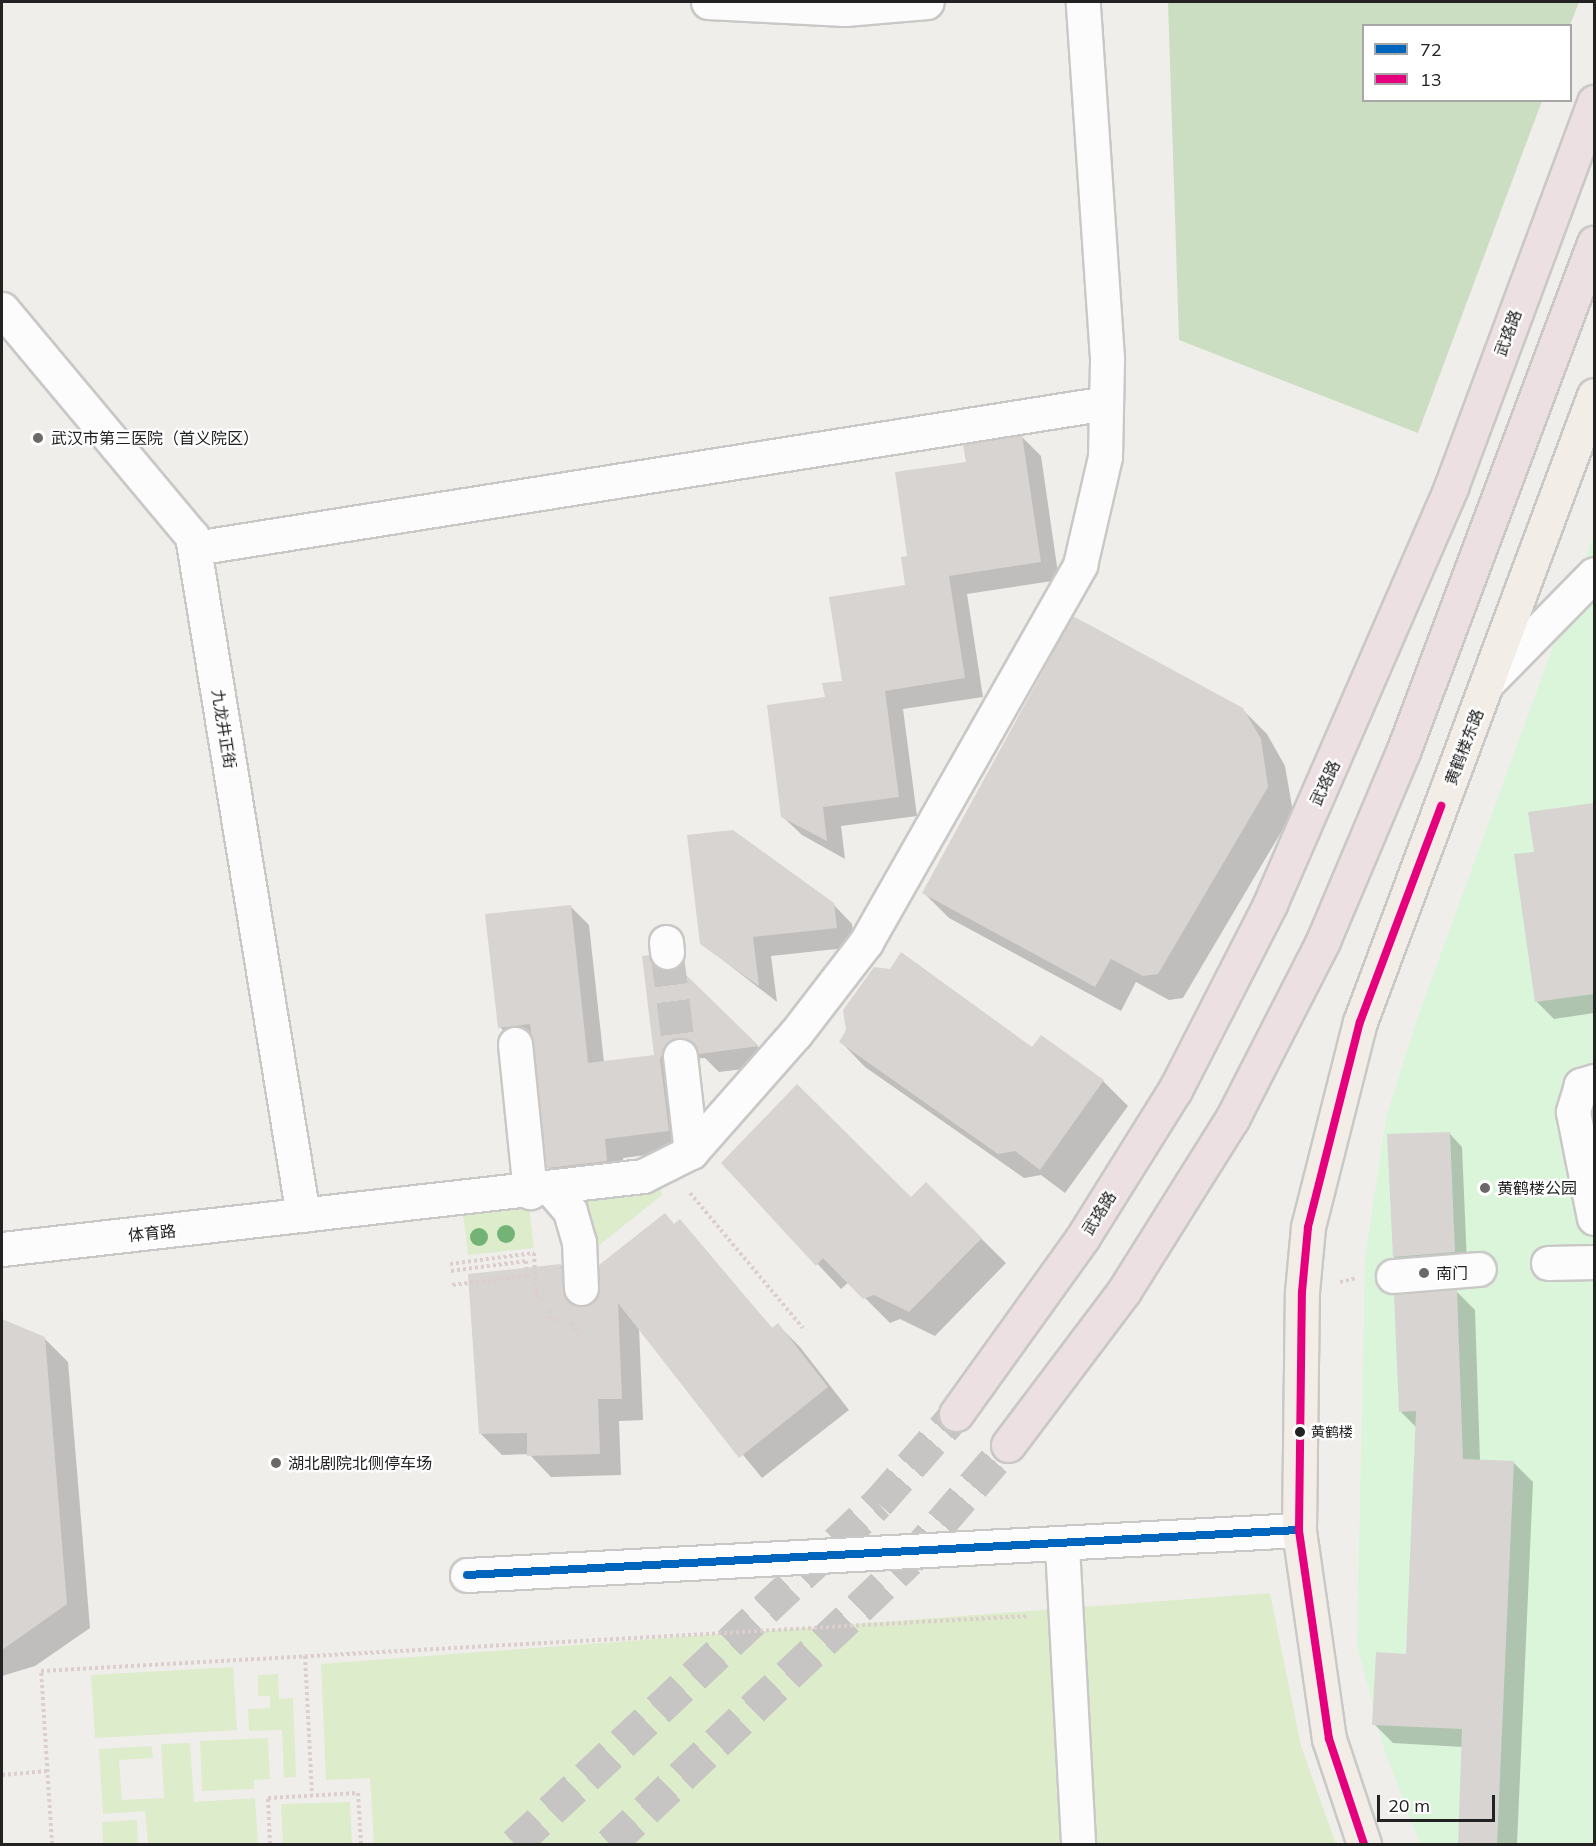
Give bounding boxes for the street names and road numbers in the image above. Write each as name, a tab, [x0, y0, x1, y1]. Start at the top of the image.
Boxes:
street label: 武珞路	[1491, 307, 1525, 359]
street label: 九龙井正街	[208, 688, 240, 770]
street label: 黄鹤楼东路	[1441, 706, 1487, 788]
street label: 武珞路	[1306, 757, 1344, 809]
street label: 武珞路	[1078, 1188, 1120, 1238]
street label: 体育路	[127, 1221, 177, 1245]

